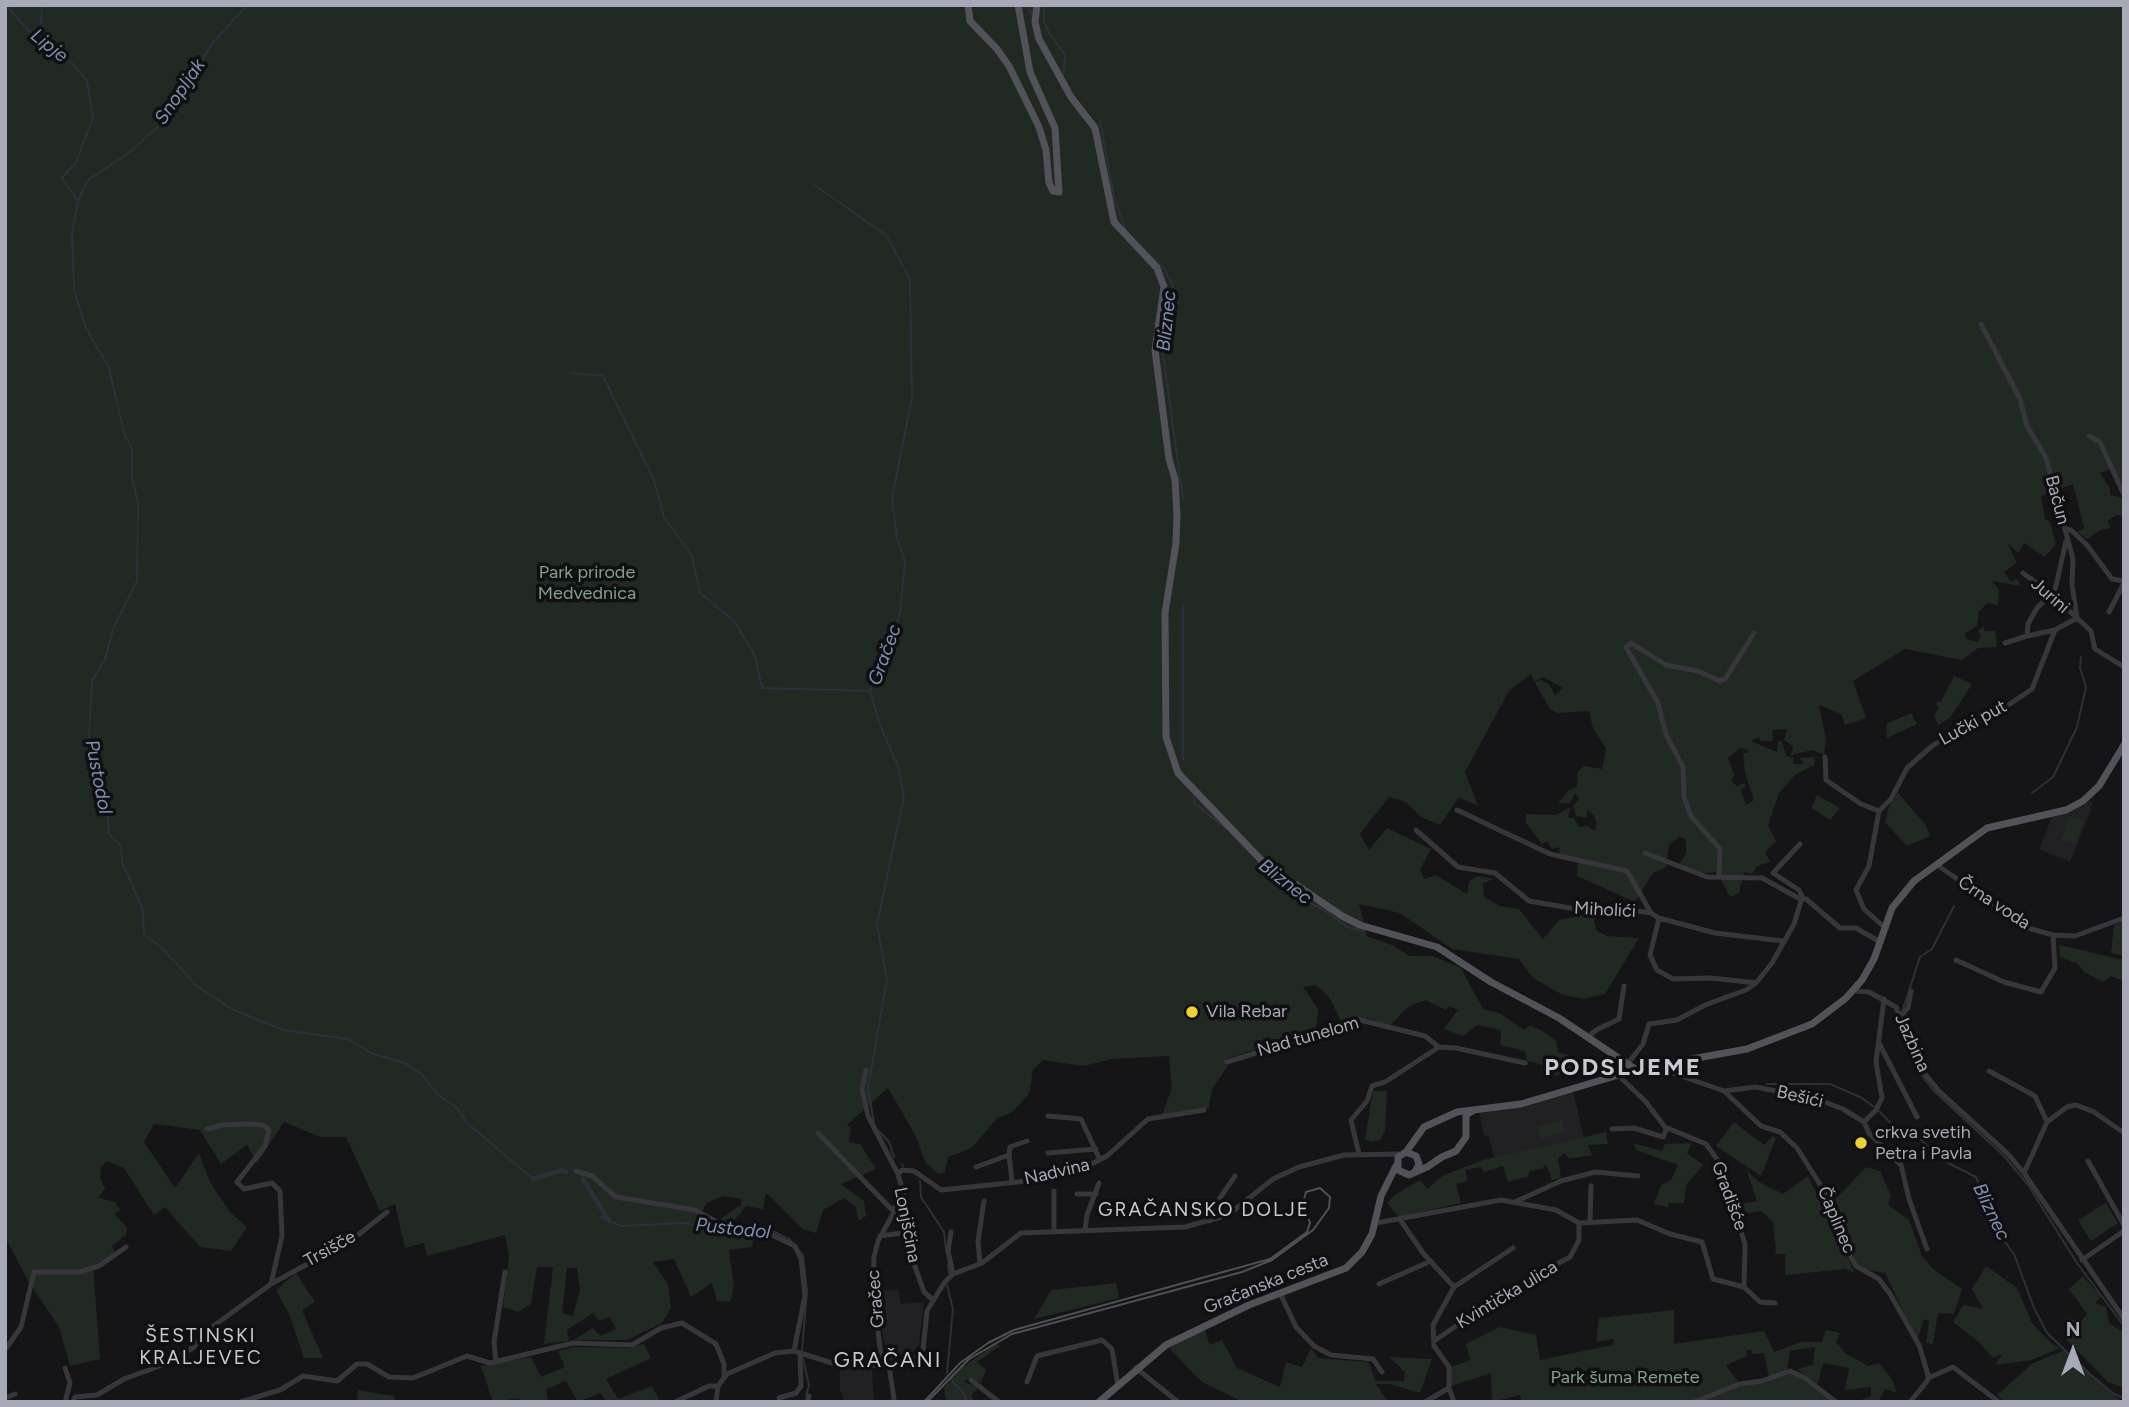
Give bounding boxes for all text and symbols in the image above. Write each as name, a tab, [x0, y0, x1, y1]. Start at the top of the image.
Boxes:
water label: Lipje	[26, 24, 72, 68]
water label: Snopljak	[150, 55, 210, 129]
water label: Bliznec	[1152, 290, 1182, 352]
street label: Bačun	[2040, 473, 2074, 527]
park label: Park prirode Medvednica	[538, 562, 636, 604]
street label: Jurini	[2026, 573, 2074, 619]
water label: Gračec	[864, 621, 906, 689]
street label: Lučki put	[1935, 696, 2011, 750]
water label: Pustodol	[80, 738, 116, 816]
water label: Bliznec	[1254, 854, 1316, 910]
street label: Črna voda	[1954, 872, 2034, 934]
street label: Miholići	[1574, 898, 1636, 922]
place label: Vila Rebar	[1206, 1001, 1287, 1023]
marker: Vila Rebar	[1184, 1004, 1200, 1020]
street label: Jazbina	[1890, 1011, 1934, 1075]
street label: Nad tunelom	[1255, 1012, 1361, 1062]
district label: PODSLJEME	[1545, 1054, 1701, 1082]
street label: Bešići	[1774, 1081, 1826, 1113]
place label: crkva svetih Petra i Pavla	[1875, 1122, 1972, 1164]
marker: crkva svetih Petra i Pavla	[1853, 1135, 1869, 1151]
street label: Nadvina	[1022, 1154, 1092, 1190]
street label: Gradišće	[1707, 1159, 1751, 1233]
water label: Bliznec	[1967, 1180, 2015, 1244]
street label: Čaplinec	[1812, 1183, 1860, 1257]
street label: Lonjščina	[889, 1185, 925, 1265]
district label: GRAČANSKO DOLJE	[1100, 1199, 1308, 1221]
water label: Pustodol	[694, 1214, 772, 1244]
street label: Trsišče	[300, 1226, 360, 1272]
street label: Gračanska cesta	[1201, 1249, 1331, 1319]
street label: Kvintička ulica	[1452, 1256, 1562, 1334]
street label: Gračec	[863, 1269, 889, 1329]
north arrow	[2038, 1316, 2108, 1386]
text: N	[2066, 1318, 2080, 1341]
district label: ŠESTINSKI KRALJEVEC	[140, 1325, 262, 1369]
district label: GRAČANI	[835, 1348, 941, 1374]
park label: Park šuma Remete	[1551, 1367, 1699, 1389]

